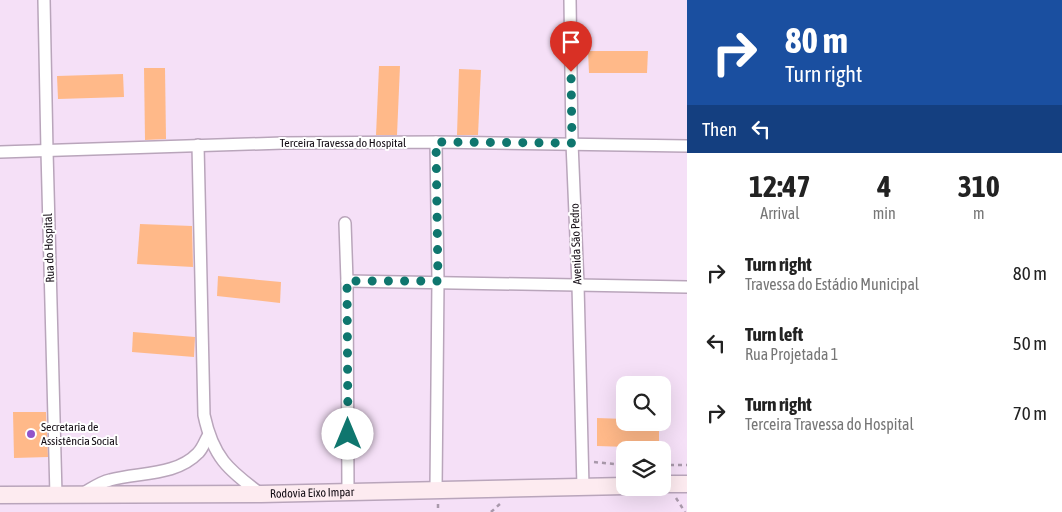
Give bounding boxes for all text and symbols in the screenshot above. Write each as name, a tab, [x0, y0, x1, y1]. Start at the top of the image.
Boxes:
icon: right	[702, 20, 767, 85]
text: 80 m	[785, 20, 848, 60]
pin	[550, 21, 592, 72]
icon: arrive	[557, 28, 585, 56]
text: Turn right	[785, 61, 862, 87]
icon: left	[747, 115, 775, 143]
text: Then	[702, 118, 737, 140]
street label: Terceira Travessa do Hospital	[280, 136, 407, 150]
text: 12:47	[749, 169, 811, 203]
text: 4	[877, 169, 891, 203]
text: 310	[958, 169, 1000, 203]
street label: Avenida São Pedro	[568, 203, 584, 285]
text: Arrival	[760, 204, 799, 222]
text: min	[873, 204, 896, 222]
text: m	[973, 204, 985, 222]
street label: Rua do Hospital	[41, 212, 57, 283]
text: Turn right	[745, 253, 812, 275]
icon: right	[702, 259, 730, 287]
text: 80 m	[1013, 262, 1047, 284]
text: Travessa do Estádio Municipal	[745, 275, 919, 293]
text: Turn left	[745, 323, 803, 345]
icon: left	[702, 329, 730, 357]
text: 50 m	[1013, 332, 1047, 354]
text: Rua Projetada 1	[745, 345, 838, 363]
map controls	[616, 376, 671, 496]
button: search	[616, 376, 671, 431]
text: Turn right	[745, 393, 812, 415]
icon: right	[702, 399, 730, 427]
text: 70 m	[1013, 402, 1047, 424]
position arrow	[321, 407, 373, 459]
text: Terceira Travessa do Hospital	[745, 415, 914, 433]
place label: Secretaria de Assistência Social	[41, 420, 119, 448]
marker: Secretaria de Assistência Social	[25, 428, 37, 440]
button: layers	[616, 441, 671, 496]
street label: Rodovia Eixo Impar	[270, 485, 355, 501]

